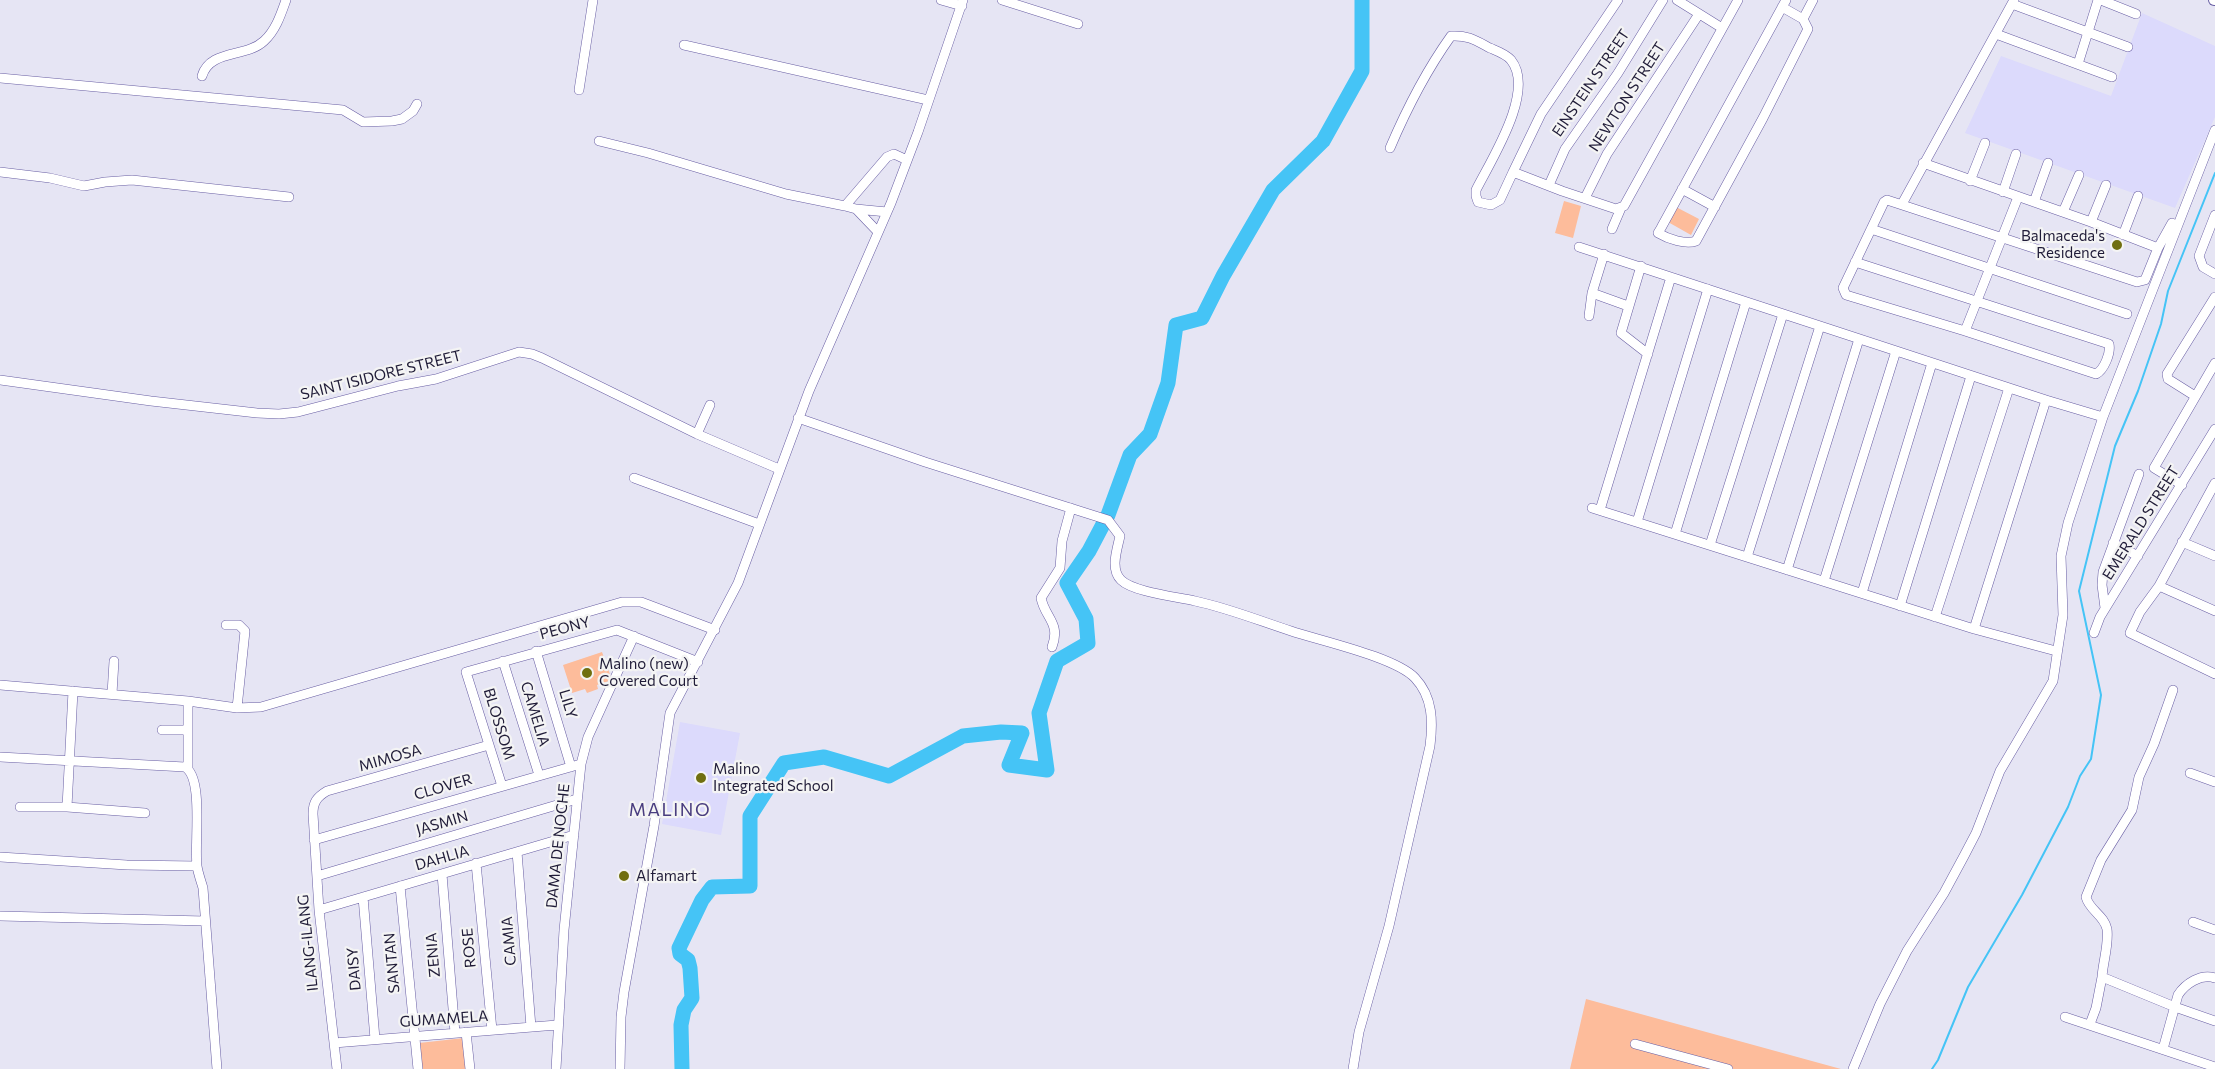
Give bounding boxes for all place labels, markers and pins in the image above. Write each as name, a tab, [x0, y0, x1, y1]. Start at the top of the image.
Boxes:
place label: Balmaceda's Residence	[2021, 227, 2105, 262]
marker: Balmaceda's Residence	[2110, 238, 2124, 252]
place label: Malino (new) Covered Court	[599, 655, 698, 690]
marker: Malino (new) Covered Court	[580, 666, 594, 680]
place label: Malino Integrated School	[713, 760, 834, 795]
marker: Malino Integrated School	[694, 771, 708, 785]
place label: Alfamart	[636, 867, 697, 885]
marker: Alfamart	[617, 869, 631, 883]

